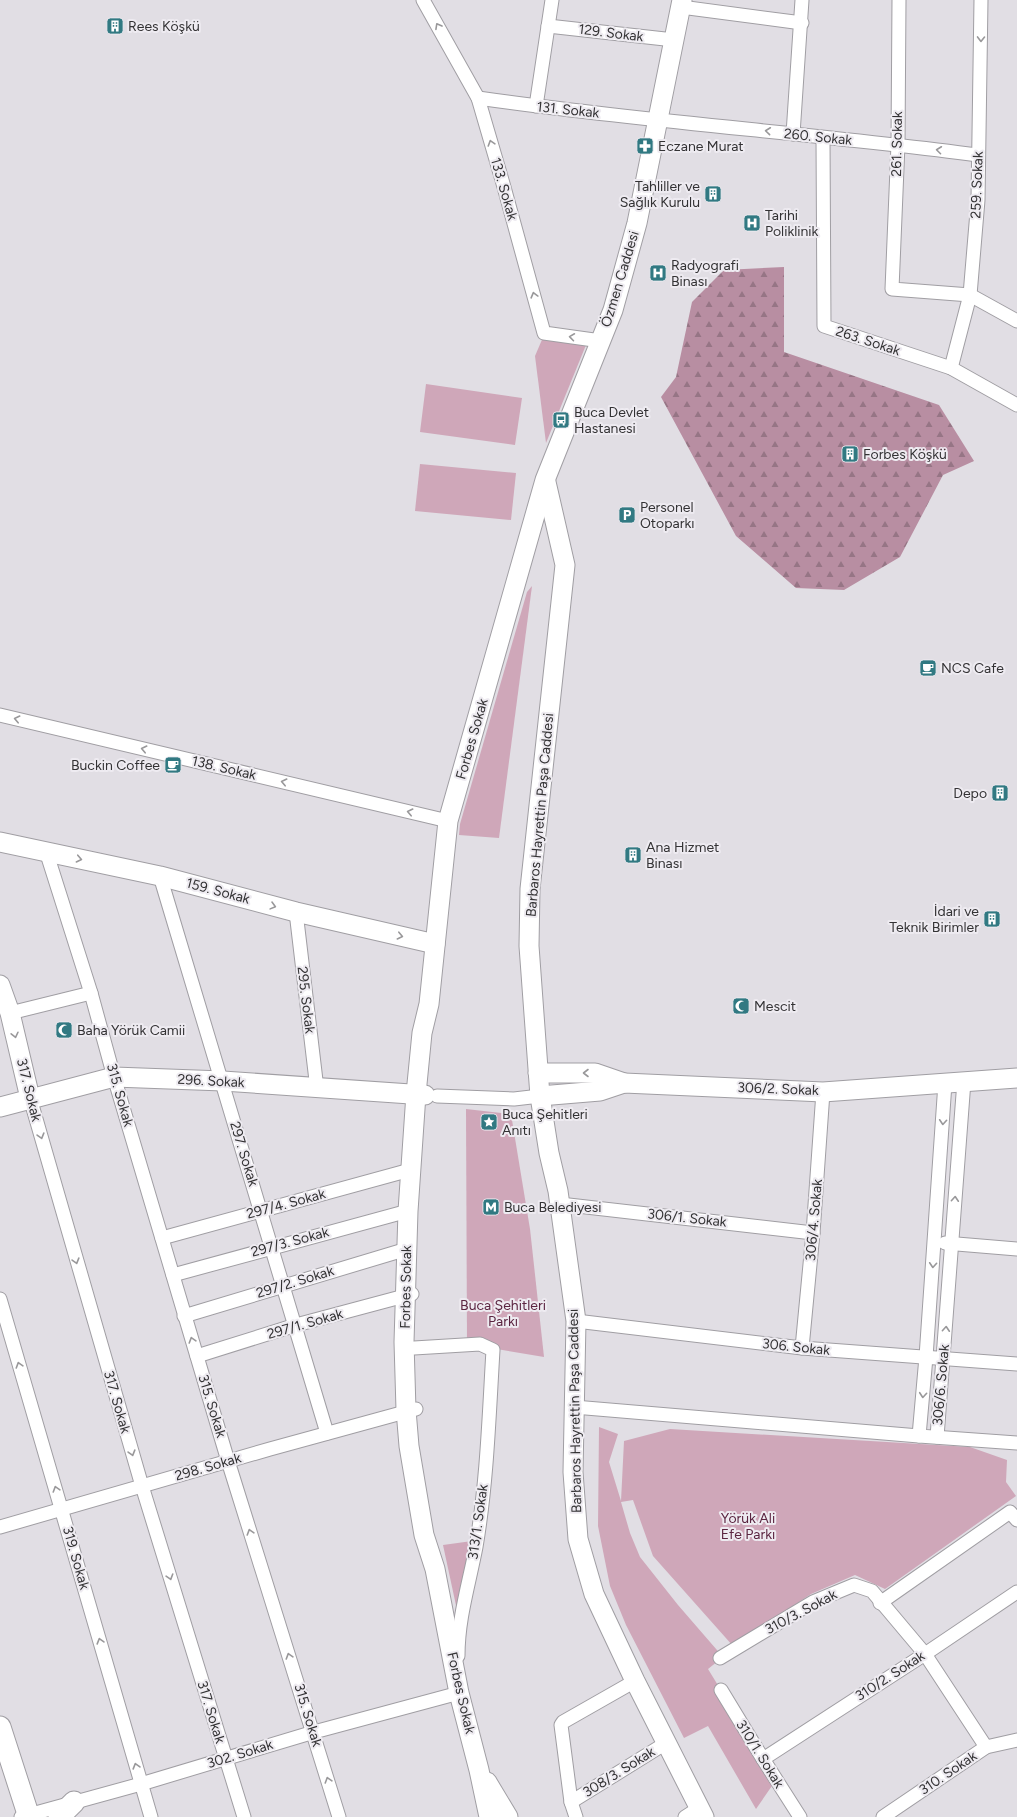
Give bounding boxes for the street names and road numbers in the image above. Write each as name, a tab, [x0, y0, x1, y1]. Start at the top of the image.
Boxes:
street label: 129. Sokak	[578, 21, 645, 45]
street label: 131. Sokak	[536, 98, 600, 122]
street label: 261. Sokak	[888, 111, 906, 177]
street label: 260. Sokak	[783, 125, 853, 149]
street label: 259. Sokak	[967, 151, 987, 219]
street label: 133. Sokak	[487, 156, 521, 223]
street label: Özmen Caddesi	[597, 229, 643, 329]
street label: 263. Sokak	[833, 323, 903, 360]
street label: Forbes Sokak	[452, 696, 492, 781]
street label: Barbaros Hayrettin Paşa Caddesi	[523, 712, 557, 918]
street label: 138. Sokak	[190, 752, 258, 784]
street label: 159. Sokak	[184, 874, 252, 908]
street label: 295. Sokak	[293, 965, 319, 1035]
street label: 317. Sokak	[13, 1057, 45, 1124]
street label: 315. Sokak	[103, 1061, 137, 1129]
street label: 296. Sokak	[177, 1071, 245, 1091]
street label: 306/2. Sokak	[737, 1079, 819, 1099]
street label: 297. Sokak	[226, 1120, 262, 1189]
street label: 306/4. Sokak	[802, 1178, 826, 1262]
street label: 297/4. Sokak	[245, 1185, 328, 1223]
street label: 306/1. Sokak	[647, 1205, 728, 1231]
street label: 297/3. Sokak	[249, 1223, 331, 1261]
street label: Forbes Sokak	[397, 1245, 415, 1329]
street label: 297/2. Sokak	[254, 1262, 336, 1302]
street label: 297/1. Sokak	[265, 1305, 345, 1343]
street label: Barbaros Hayrettin Paşa Caddesi	[565, 1309, 585, 1513]
street label: 306. Sokak	[761, 1335, 831, 1359]
street label: 306/6. Sokak	[929, 1343, 953, 1426]
street label: 317. Sokak	[100, 1369, 134, 1436]
street label: 315. Sokak	[194, 1372, 230, 1440]
street label: 298. Sokak	[173, 1449, 243, 1485]
street label: 313/1. Sokak	[464, 1483, 492, 1561]
street label: 319. Sokak	[59, 1524, 93, 1592]
street label: 310/3. Sokak	[762, 1586, 840, 1638]
street label: 310/2. Sokak	[852, 1647, 928, 1705]
street label: Forbes Sokak	[443, 1650, 479, 1736]
street label: 317. Sokak	[193, 1679, 229, 1746]
street label: 315. Sokak	[290, 1681, 326, 1749]
street label: 310/1. Sokak	[732, 1717, 788, 1791]
street label: 302. Sokak	[205, 1736, 275, 1772]
street label: 308/3. Sokak	[580, 1743, 658, 1801]
street label: 310. Sokak	[916, 1747, 980, 1799]

